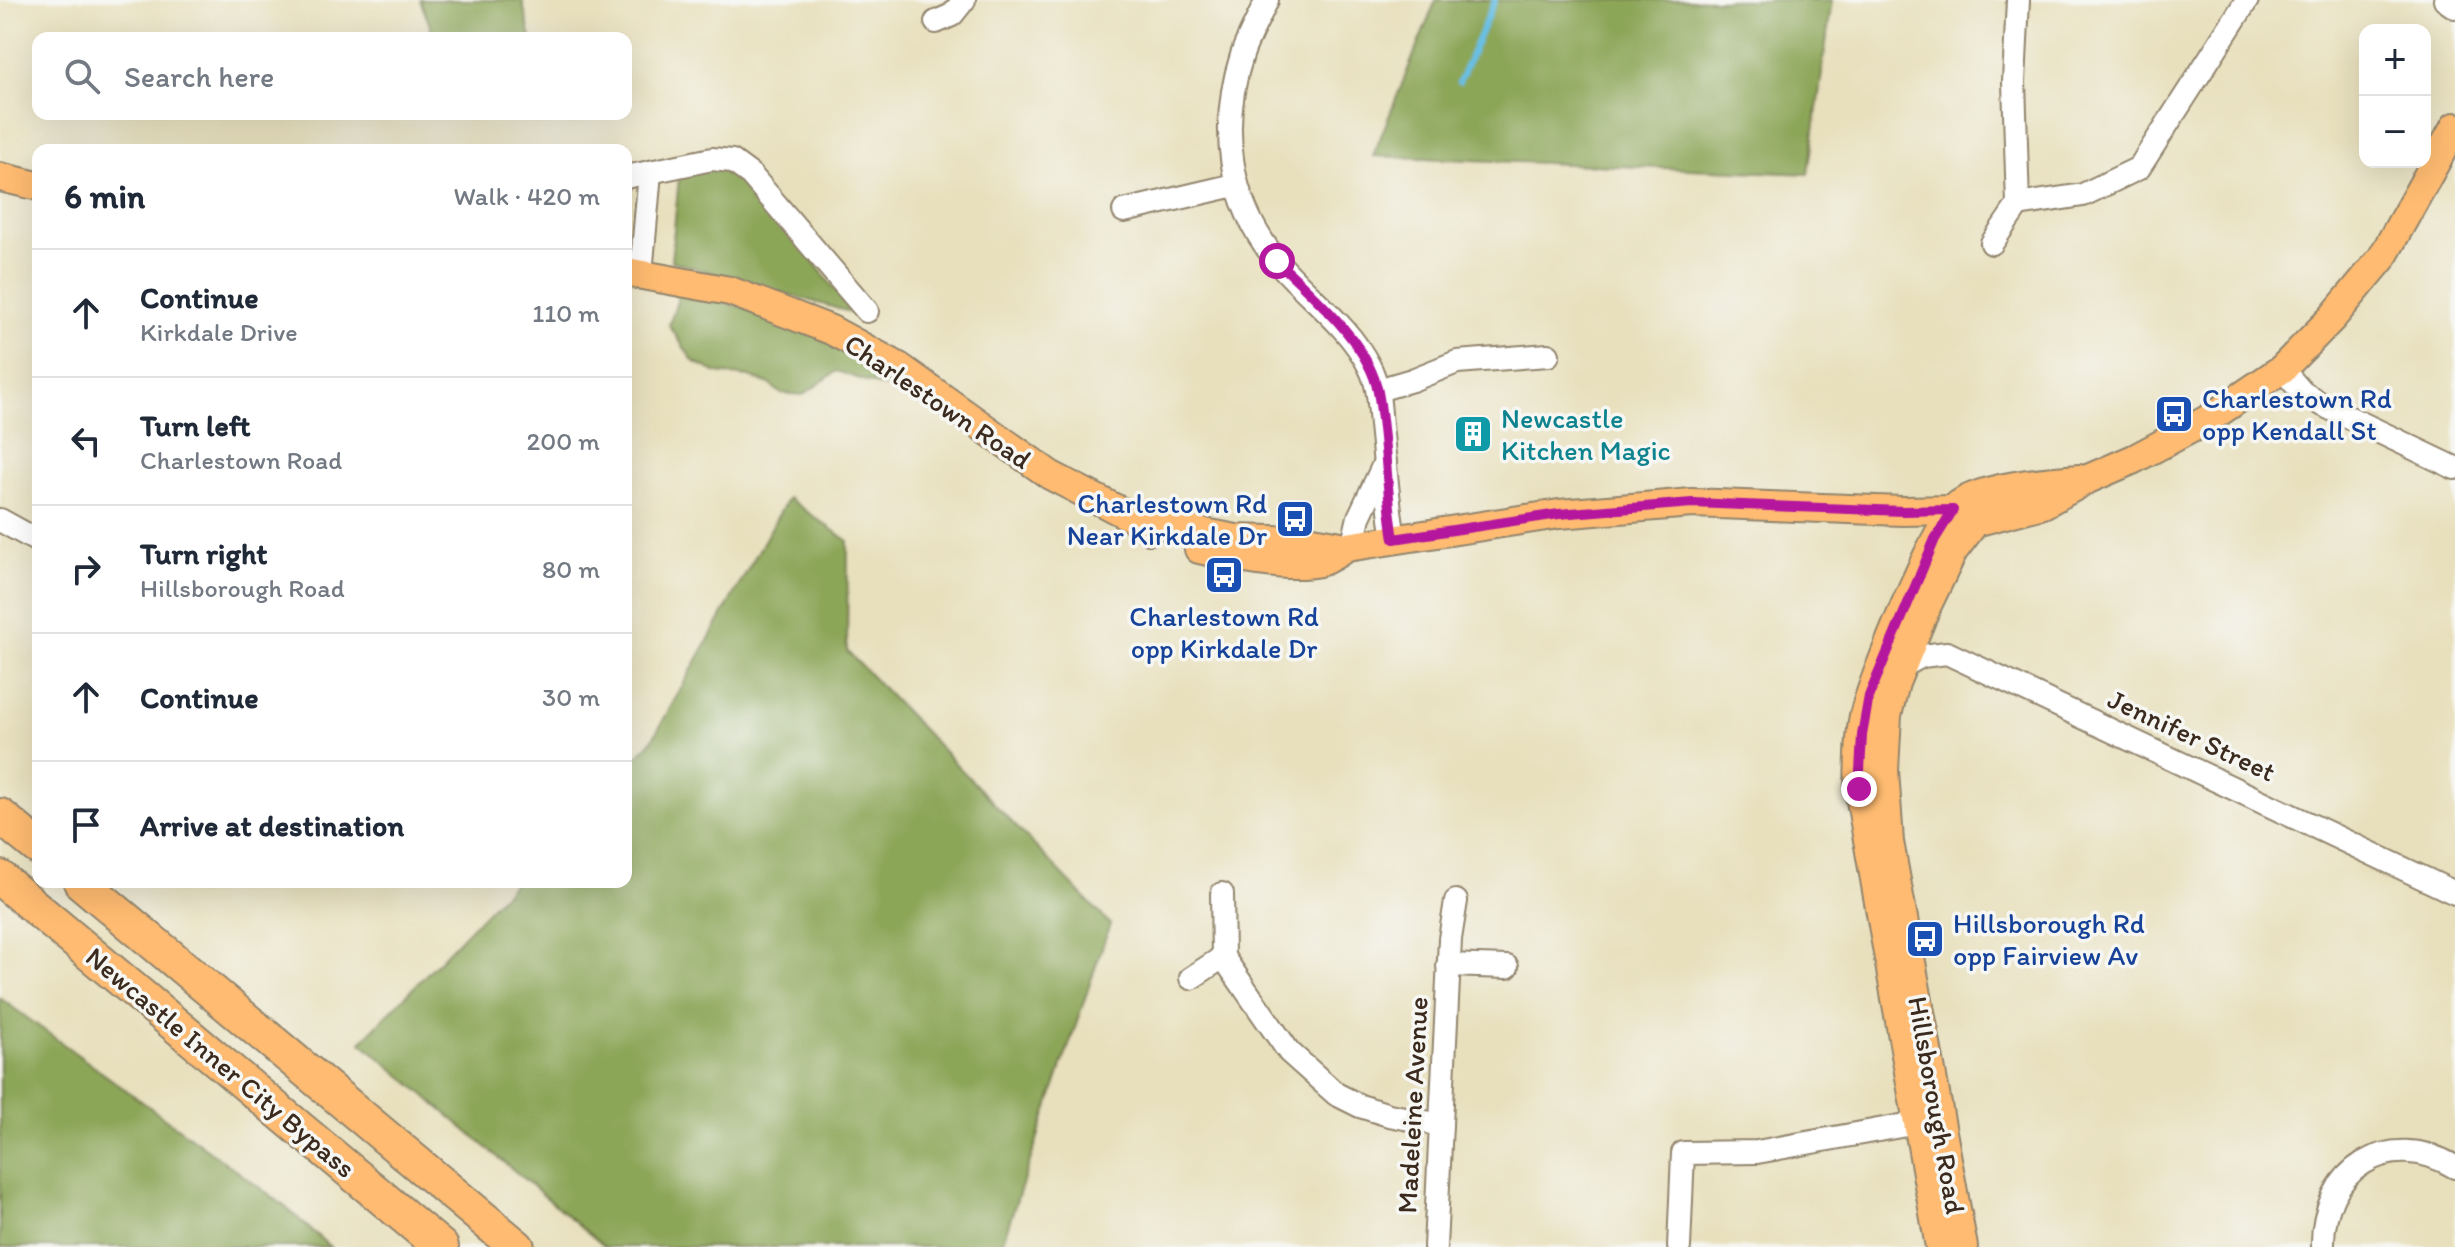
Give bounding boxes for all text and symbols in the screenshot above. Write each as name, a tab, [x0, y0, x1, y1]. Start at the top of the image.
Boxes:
map controls	[2359, 24, 2431, 168]
button: +	[2359, 24, 2431, 96]
search box	[32, 32, 632, 120]
icon: search	[60, 54, 104, 98]
text: Search here	[124, 58, 274, 95]
button: −	[2359, 96, 2431, 168]
text: 6 min	[64, 176, 145, 217]
text: Walk · 420 m	[454, 180, 600, 212]
route start	[1259, 243, 1295, 279]
text: Continue	[140, 279, 259, 316]
icon: ahead	[64, 291, 108, 335]
text: 110 m	[532, 297, 600, 329]
text: Kirkdale Drive	[140, 316, 298, 348]
street label: Charlestown Road	[838, 326, 1038, 476]
place label: Charlestown Rd opp Kendall St	[2202, 381, 2392, 447]
bus stop icon: Charlestown Rd opp Kendall St	[2153, 393, 2195, 435]
place label: Newcastle Kitchen Magic	[1501, 401, 1671, 467]
text: Turn left	[140, 407, 251, 444]
building icon: Newcastle Kitchen Magic	[1452, 413, 1494, 455]
icon: left	[64, 419, 108, 463]
text: 200 m	[527, 425, 600, 457]
text: Charlestown Road	[140, 444, 342, 476]
place label: Charlestown Rd Near Kirkdale Dr	[1067, 486, 1267, 552]
bus stop icon: Charlestown Rd Near Kirkdale Dr	[1274, 498, 1316, 540]
text: Turn right	[140, 535, 268, 572]
icon: right	[64, 547, 108, 591]
text: 80 m	[542, 553, 600, 585]
bus stop icon: Charlestown Rd opp Kirkdale Dr	[1203, 554, 1245, 596]
text: Hillsborough Road	[140, 572, 345, 604]
place label: Charlestown Rd opp Kirkdale Dr	[1129, 599, 1319, 665]
icon: ahead	[64, 675, 108, 719]
text: Continue	[140, 679, 259, 716]
text: 30 m	[542, 681, 600, 713]
street label: Jennifer Street	[2103, 681, 2281, 789]
route end	[1841, 771, 1877, 807]
icon: arrive	[64, 803, 108, 847]
text: Arrive at destination	[140, 807, 404, 844]
place label: Hillsborough Rd opp Fairview Av	[1953, 906, 2145, 972]
bus stop icon: Hillsborough Rd opp Fairview Av	[1904, 918, 1946, 960]
street label: Newcastle Inner City Bypass	[79, 939, 363, 1185]
street label: Hillsborough Road	[1901, 994, 1973, 1217]
street label: Madeleine Avenue	[1389, 996, 1435, 1214]

